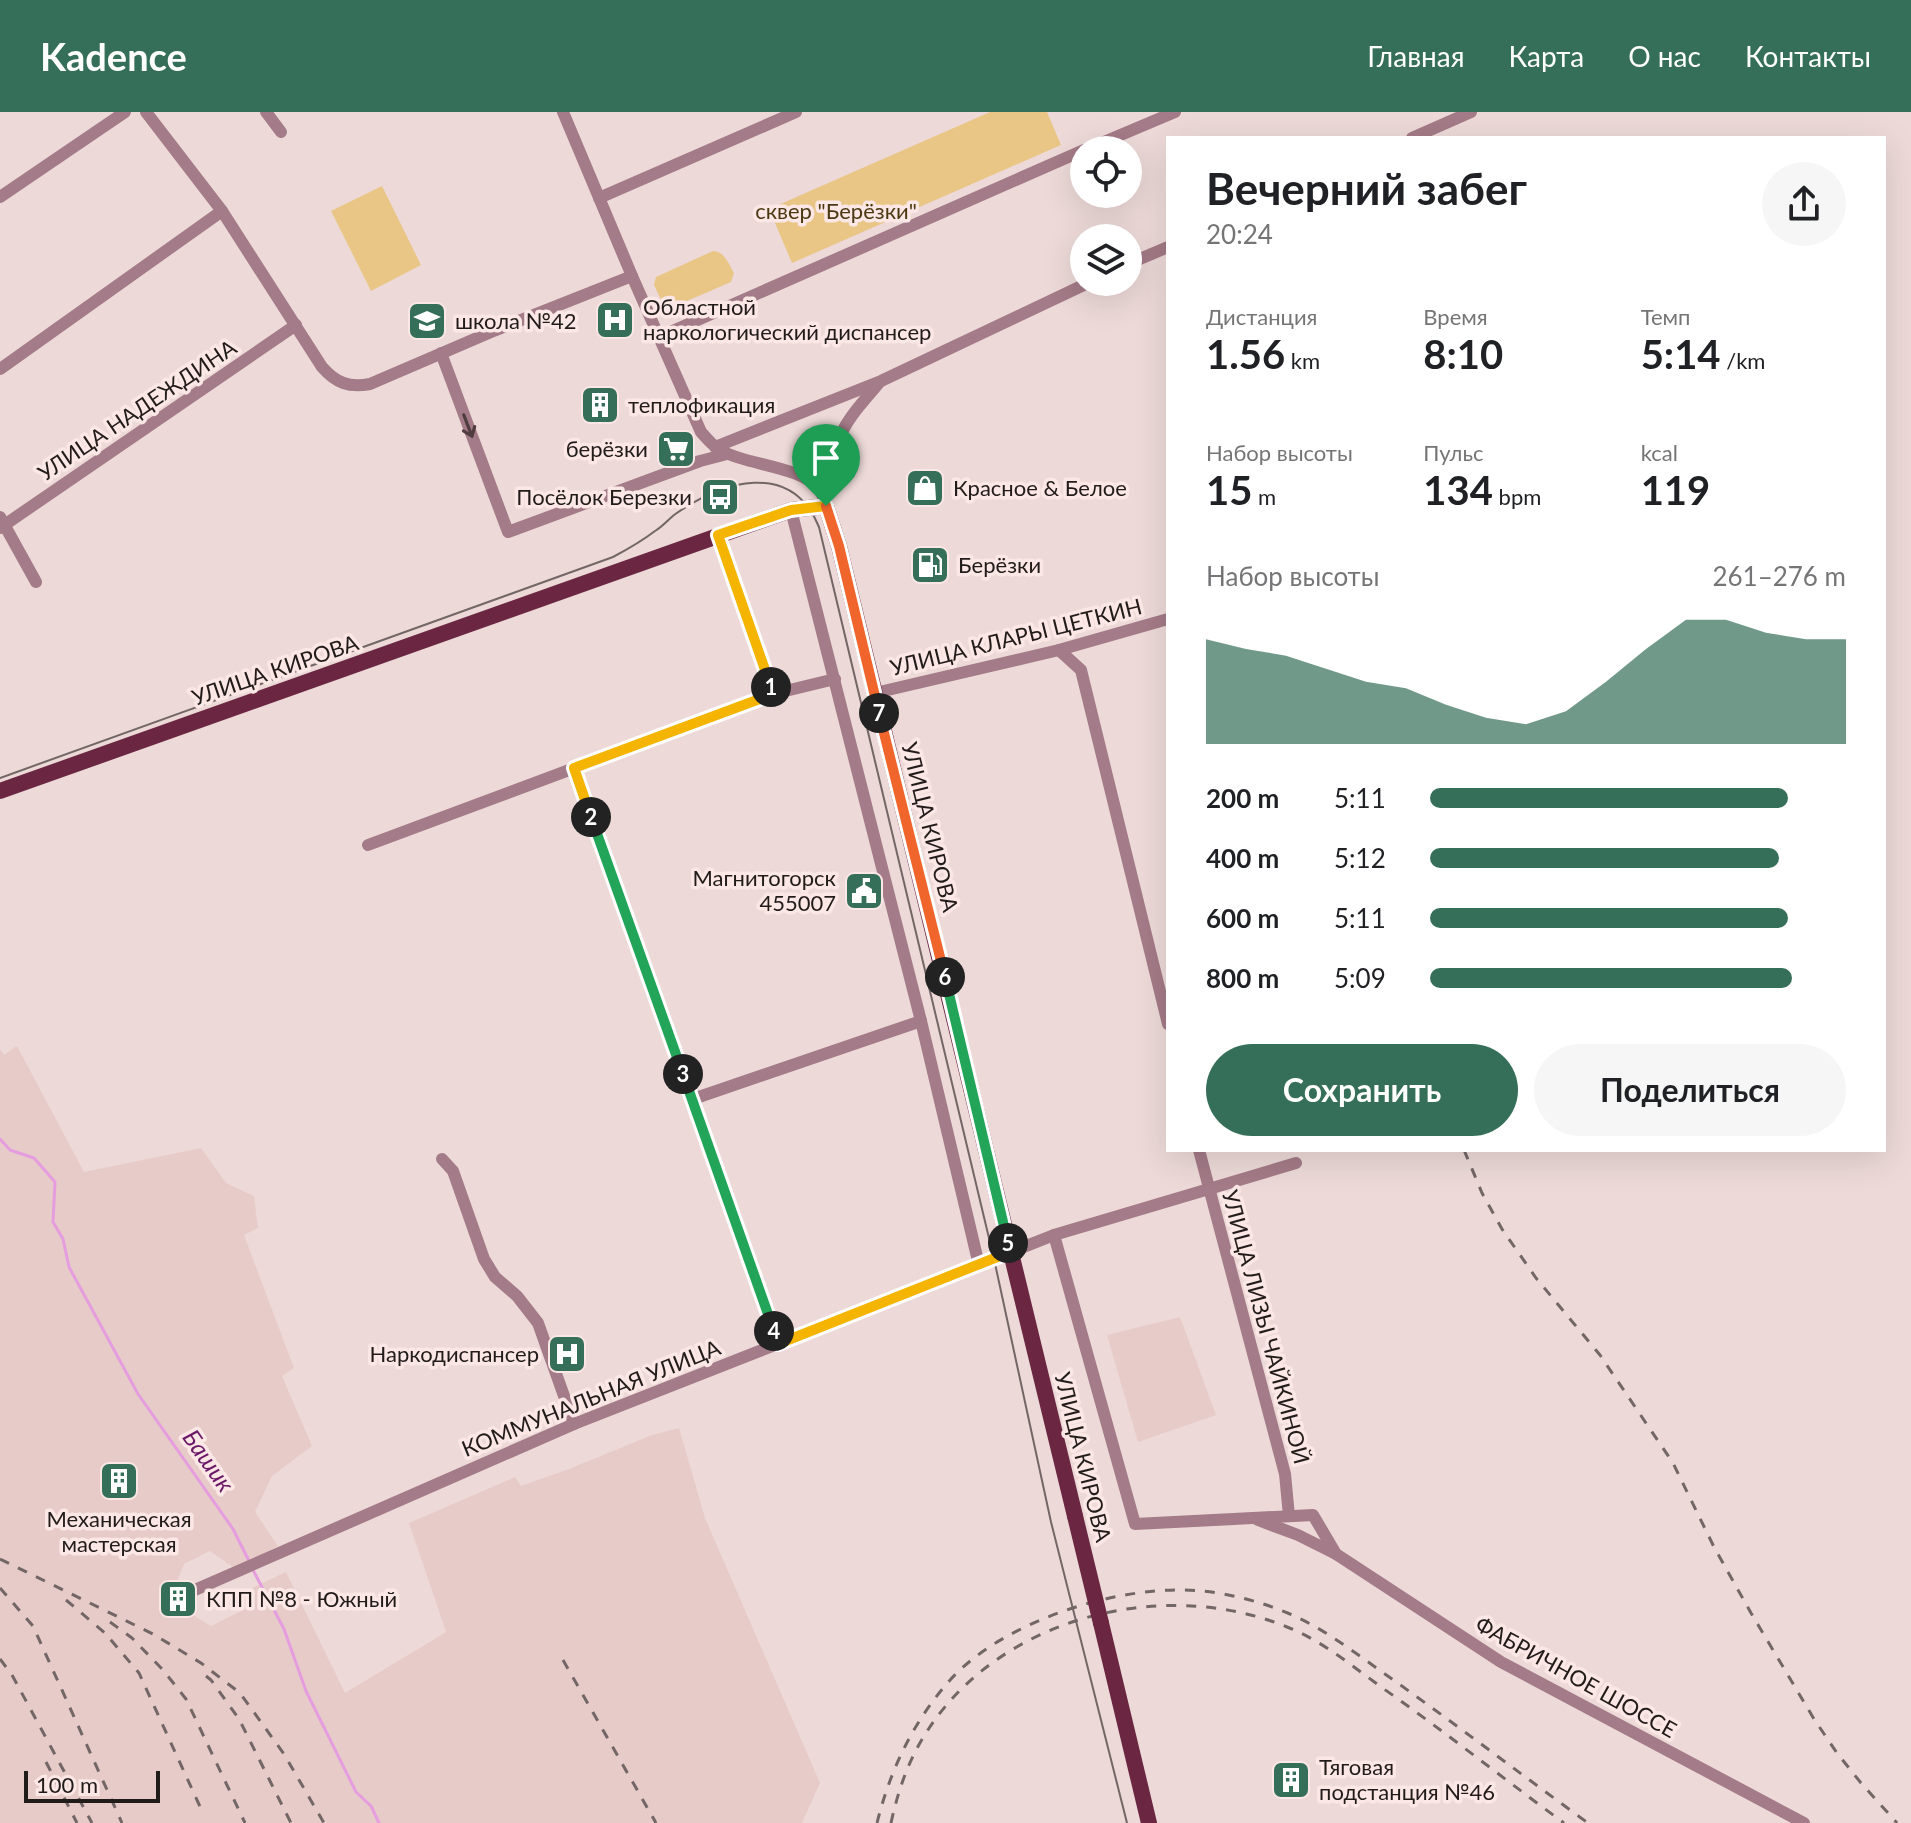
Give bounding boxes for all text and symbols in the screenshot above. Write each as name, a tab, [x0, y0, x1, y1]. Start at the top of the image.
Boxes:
text: Kadence	[40, 33, 187, 79]
text: Главная	[1367, 39, 1465, 73]
text: Карта	[1509, 39, 1584, 73]
text: О нас	[1628, 39, 1701, 73]
text: Контакты	[1745, 39, 1871, 73]
map controls	[1070, 136, 1142, 296]
button: locate	[1070, 136, 1142, 208]
text: Вечерний забег	[1206, 162, 1527, 214]
button: share	[1762, 162, 1846, 246]
park label: сквер "Берёзки"	[755, 197, 917, 224]
text: 20:24	[1206, 218, 1273, 250]
button: layers	[1070, 224, 1142, 296]
place label: Областной наркологический диспансер	[643, 293, 931, 345]
hospital icon: Областной наркологический диспансер	[594, 299, 636, 341]
school or university icon: школа №42	[406, 300, 448, 342]
text: Дистанция	[1206, 303, 1317, 330]
text: Время	[1423, 303, 1488, 330]
text: Темп	[1641, 303, 1691, 330]
place label: школа №42	[455, 307, 577, 334]
text: 1.56	[1206, 330, 1285, 378]
text: 8:10	[1423, 330, 1503, 378]
text: 5:14	[1641, 330, 1721, 378]
street label: УЛИЦА НАДЕЖДИНА	[32, 333, 241, 486]
text: km	[1285, 347, 1320, 374]
text: /km	[1721, 347, 1765, 374]
building icon: теплофикация	[579, 384, 621, 426]
place label: теплофикация	[628, 391, 775, 418]
one-way arrow	[462, 413, 477, 438]
pin	[792, 424, 860, 506]
supermarket icon: берёзки	[655, 428, 697, 470]
place label: берёзки	[566, 435, 648, 462]
icon: arrive	[804, 436, 848, 480]
text: Набор высоты	[1206, 439, 1353, 466]
text: Пульс	[1423, 439, 1484, 466]
text: kcal	[1641, 439, 1678, 466]
text: 15	[1206, 466, 1252, 514]
text: 134	[1423, 466, 1493, 514]
text: 119	[1641, 466, 1710, 514]
shop icon: Красное & Белое	[904, 467, 946, 509]
place label: Красное & Белое	[953, 474, 1127, 501]
bus stop icon: Посёлок Березки	[699, 476, 741, 518]
place label: Посёлок Березки	[516, 483, 692, 510]
text: m	[1252, 483, 1276, 510]
text: bpm	[1493, 483, 1541, 510]
fuel station icon: Берёзки	[909, 544, 951, 586]
place label: Берёзки	[958, 551, 1041, 578]
text: Набор высоты	[1206, 560, 1380, 592]
text: 261–276 m	[1712, 560, 1846, 592]
street label: УЛИЦА КЛАРЫ ЦЕТКИН	[887, 592, 1145, 681]
street label: УЛИЦА КИРОВА	[188, 628, 362, 711]
pin: 1	[751, 667, 791, 707]
text: 1	[765, 673, 777, 700]
pin: 7	[859, 693, 899, 733]
text: 7	[873, 699, 885, 726]
street label: УЛИЦА КИРОВА	[896, 739, 965, 915]
text: 200 m	[1206, 782, 1279, 814]
text: 5:11	[1334, 782, 1386, 814]
pin: 2	[571, 797, 611, 837]
text: 2	[585, 803, 597, 830]
text: 400 m	[1206, 842, 1279, 874]
text: 5:12	[1334, 842, 1386, 874]
place label: Магнитогорск 455007	[692, 864, 837, 916]
public building icon: Магнитогорск 455007	[843, 870, 885, 912]
text: 600 m	[1206, 902, 1279, 934]
text: 5:11	[1334, 902, 1386, 934]
pin: 6	[925, 957, 965, 997]
text: 800 m	[1206, 962, 1279, 994]
text: 5:09	[1334, 962, 1386, 994]
text: 6	[939, 963, 951, 990]
button: Сохранить	[1206, 1044, 1518, 1136]
button: Поделиться	[1534, 1044, 1846, 1136]
pin: 3	[663, 1054, 703, 1094]
text: 3	[677, 1060, 689, 1087]
street label: УЛИЦА ЛИЗЫ ЧАЙКИНОЙ	[1217, 1187, 1316, 1467]
pin: 5	[988, 1223, 1028, 1263]
text: 5	[1002, 1229, 1014, 1256]
pin: 4	[754, 1311, 794, 1351]
text: 4	[768, 1317, 780, 1344]
street label: КОММУНАЛЬНАЯ УЛИЦА	[457, 1333, 724, 1462]
hospital icon: Наркодиспансер	[546, 1333, 588, 1375]
place label: Наркодиспансер	[370, 1340, 539, 1367]
street label: УЛИЦА КИРОВА	[1049, 1369, 1118, 1545]
water label: Башик	[177, 1423, 241, 1497]
building icon: Механическая мастерская	[98, 1460, 140, 1502]
place label: Механическая мастерская	[46, 1505, 192, 1557]
building icon: КПП №8 - Южный	[157, 1578, 199, 1620]
place label: КПП №8 - Южный	[206, 1585, 397, 1612]
street label: ФАБРИЧНОЕ ШОССЕ	[1471, 1610, 1681, 1743]
place label: Тяговая подстанция №46	[1319, 1753, 1495, 1805]
building icon: Тяговая подстанция №46	[1270, 1759, 1312, 1801]
scale bar	[24, 1767, 160, 1803]
text: 100 m	[36, 1771, 98, 1798]

